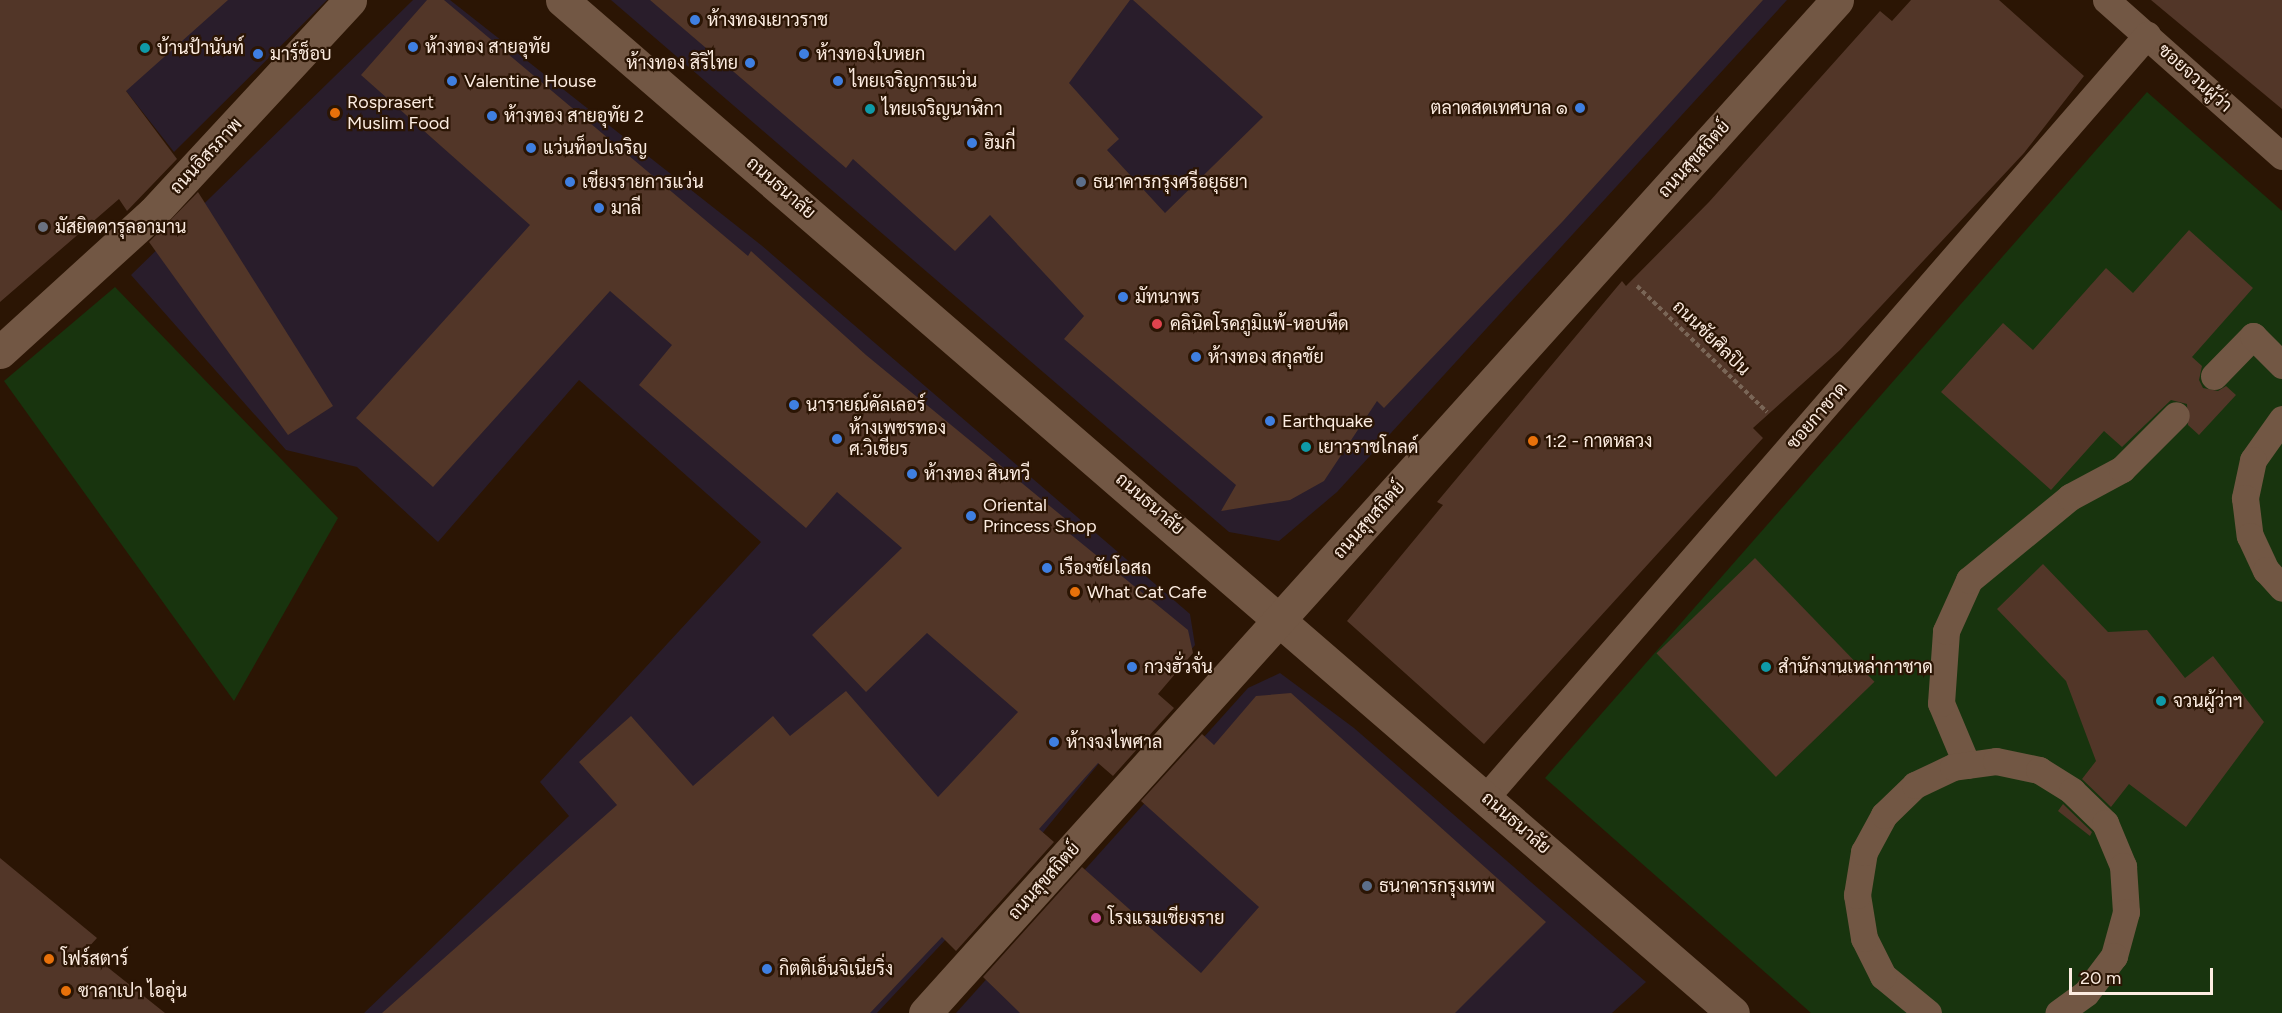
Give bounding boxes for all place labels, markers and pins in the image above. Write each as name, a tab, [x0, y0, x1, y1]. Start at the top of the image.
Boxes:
place label: ห้างทองเยาวราช	[707, 9, 828, 31]
marker: ห้างทองเยาวราช	[688, 13, 702, 27]
place label: ห้างทอง สายอุทัย	[425, 36, 551, 58]
place label: บ้านป้านันท์	[157, 37, 244, 59]
marker: ห้างทอง สายอุทัย	[406, 40, 420, 54]
marker: บ้านป้านันท์	[138, 41, 152, 55]
place label: มาร์ช็อบ	[270, 43, 332, 65]
place label: ห้างทองใบหยก	[816, 43, 925, 65]
marker: มาร์ช็อบ	[251, 47, 265, 61]
marker: ห้างทองใบหยก	[797, 47, 811, 61]
place label: ห้างทอง สิริไทย	[626, 52, 738, 74]
marker: ห้างทอง สิริไทย	[743, 56, 757, 70]
place label: Valentine House	[464, 70, 596, 92]
place label: ไทยเจริญการแว่น	[850, 70, 977, 92]
marker: Valentine House	[445, 74, 459, 88]
marker: ไทยเจริญการแว่น	[831, 74, 845, 88]
place label: Rosprasert Muslim Food	[347, 92, 450, 134]
place label: ตลาดสดเทศบาล ๑	[1431, 97, 1568, 119]
place label: ไทยเจริญนาฬิกา	[882, 98, 1003, 120]
marker: ตลาดสดเทศบาล ๑	[1573, 101, 1587, 115]
marker: ไทยเจริญนาฬิกา	[863, 102, 877, 116]
place label: ห้างทอง สายอุทัย 2	[504, 105, 644, 127]
marker: Rosprasert Muslim Food	[328, 106, 342, 120]
marker: ห้างทอง สายอุทัย 2	[485, 109, 499, 123]
place label: ฮิมกี่	[984, 132, 1016, 154]
marker: ฮิมกี่	[965, 136, 979, 150]
place label: แว่นท็อปเจริญ	[543, 137, 648, 159]
marker: แว่นท็อปเจริญ	[524, 141, 538, 155]
place label: เชียงรายการแว่น	[582, 171, 704, 193]
place label: ธนาคารกรุงศรีอยุธยา	[1093, 171, 1248, 193]
marker: เชียงรายการแว่น	[563, 175, 577, 189]
marker: ธนาคารกรุงศรีอยุธยา	[1074, 175, 1088, 189]
place label: มาลี	[611, 197, 641, 219]
marker: มาลี	[592, 201, 606, 215]
place label: มัสยิดดารุลอามาน	[55, 216, 187, 238]
marker: มัสยิดดารุลอามาน	[36, 220, 50, 234]
place label: มัทนาพร	[1135, 286, 1200, 308]
marker: มัทนาพร	[1116, 290, 1130, 304]
place label: คลินิคโรคภูมิแพ้-หอบหืด	[1170, 313, 1349, 335]
marker: คลินิคโรคภูมิแพ้-หอบหืด	[1148, 315, 1166, 333]
place label: ห้างทอง สกุลชัย	[1208, 346, 1324, 368]
marker: ห้างทอง สกุลชัย	[1189, 350, 1203, 364]
place label: นารายณ์คัลเลอร์	[806, 394, 925, 416]
marker: นารายณ์คัลเลอร์	[787, 398, 801, 412]
place label: Earthquake	[1282, 410, 1373, 432]
marker: Earthquake	[1263, 414, 1277, 428]
place label: ห้างเพชรทอง ศ.วิเชียร	[849, 418, 946, 460]
place label: 1:2 - กาดหลวง	[1545, 430, 1652, 452]
marker: ห้างเพชรทอง ศ.วิเชียร	[830, 432, 844, 446]
marker: 1:2 - กาดหลวง	[1526, 434, 1540, 448]
place label: เยาวราชโกลด์	[1318, 436, 1418, 458]
marker: เยาวราชโกลด์	[1299, 440, 1313, 454]
place label: ห้างทอง สินทวี	[924, 463, 1030, 485]
marker: ห้างทอง สินทวี	[905, 467, 919, 481]
place label: Oriental Princess Shop	[983, 495, 1097, 538]
marker: Oriental Princess Shop	[964, 509, 978, 523]
place label: เรืองชัยโอสถ	[1059, 557, 1152, 579]
marker: เรืองชัยโอสถ	[1040, 561, 1054, 575]
place label: What Cat Cafe	[1087, 581, 1207, 603]
marker: What Cat Cafe	[1068, 585, 1082, 599]
place label: กวงฮั่วจั่น	[1144, 656, 1213, 678]
place label: สำนักงานเหล่ากาชาด	[1778, 656, 1933, 678]
marker: กวงฮั่วจั่น	[1125, 660, 1139, 674]
marker: สำนักงานเหล่ากาชาด	[1759, 660, 1773, 674]
place label: จวนผู้ว่าฯ	[2173, 690, 2243, 712]
marker: จวนผู้ว่าฯ	[2154, 694, 2168, 708]
place label: ห้างจงไพศาล	[1066, 731, 1163, 753]
marker: ห้างจงไพศาล	[1047, 735, 1061, 749]
place label: ธนาคารกรุงเทพ	[1379, 875, 1495, 897]
marker: ธนาคารกรุงเทพ	[1360, 879, 1374, 893]
place label: โรงแรมเชียงราย	[1108, 907, 1225, 929]
marker: โรงแรมเชียงราย	[1089, 911, 1103, 925]
place label: โฟร์สตาร์	[61, 948, 128, 970]
marker: โฟร์สตาร์	[42, 952, 56, 966]
place label: กิตติเอ็นจิเนียริ่ง	[779, 958, 893, 980]
marker: กิตติเอ็นจิเนียริ่ง	[760, 962, 774, 976]
place label: ซาลาเปา ไออุ่น	[78, 980, 187, 1002]
marker: ซาลาเปา ไออุ่น	[59, 984, 73, 998]

